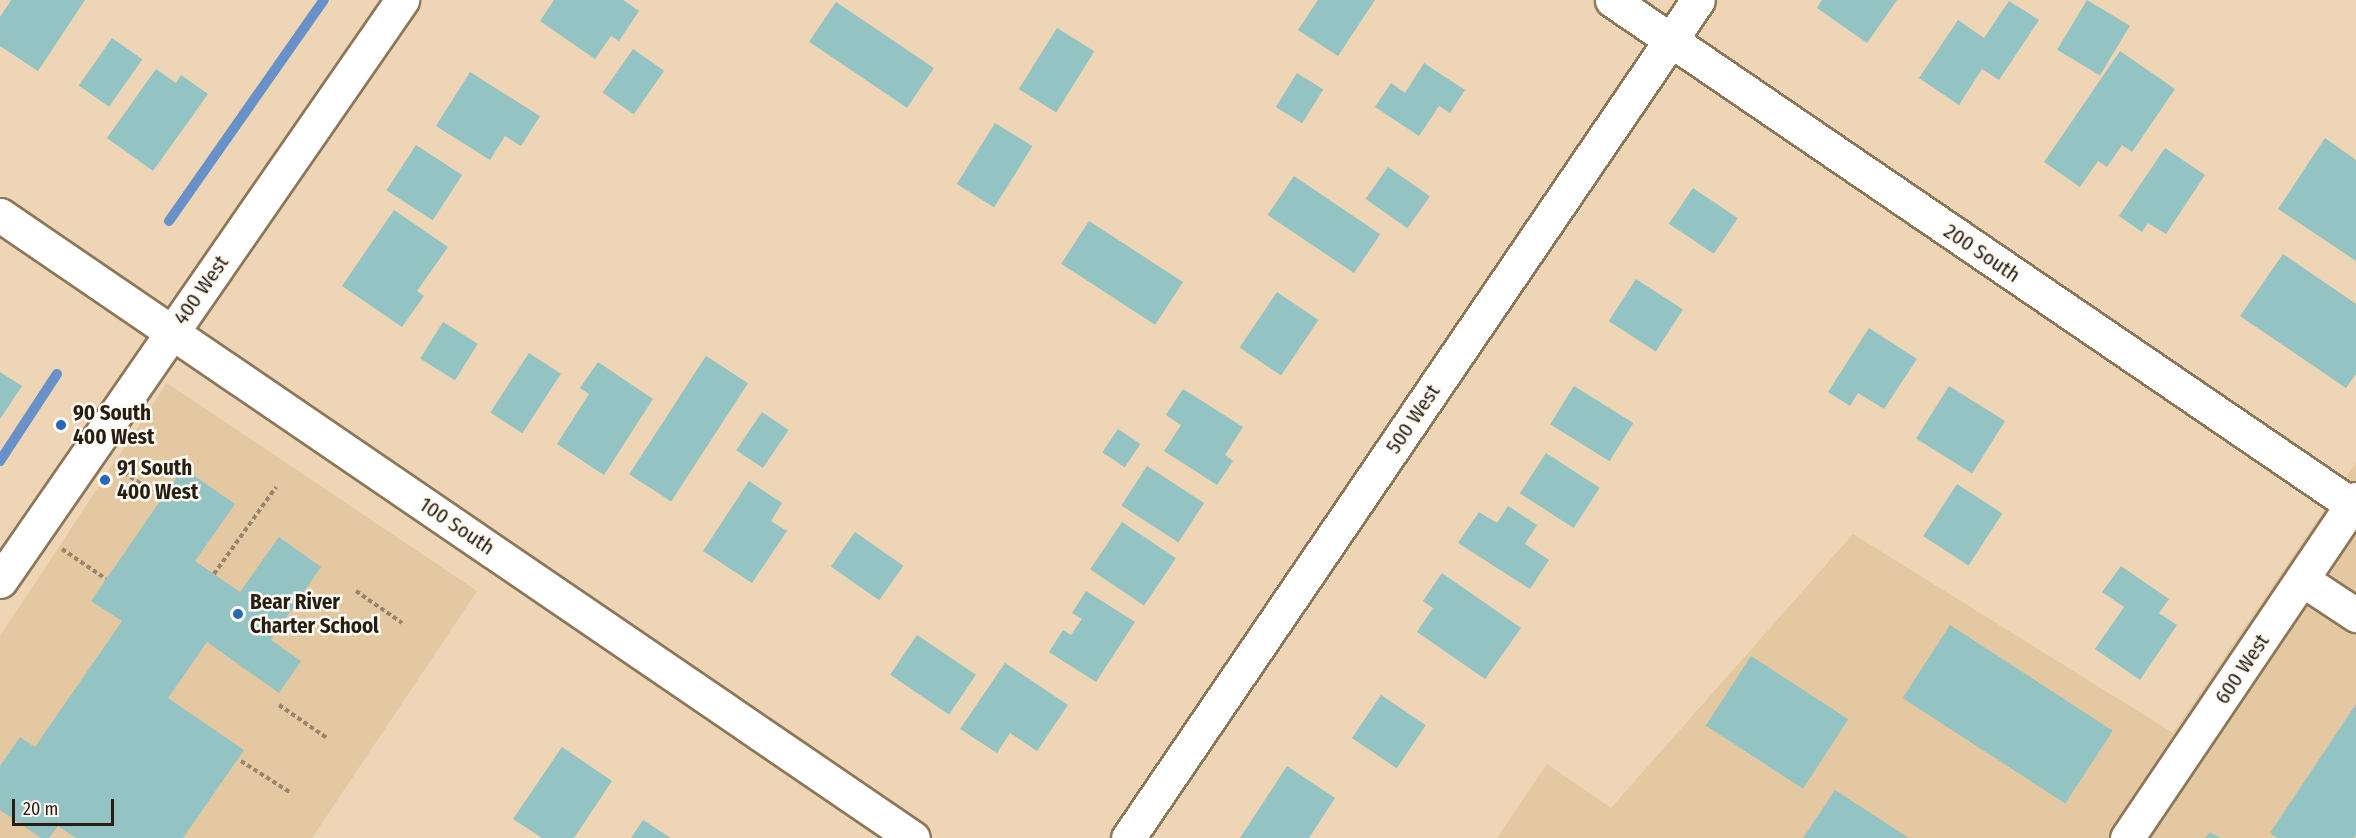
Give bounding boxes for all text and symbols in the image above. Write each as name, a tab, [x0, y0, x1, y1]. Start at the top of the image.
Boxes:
street label: 200 South	[1939, 218, 2025, 288]
street label: 400 West	[168, 251, 234, 329]
street label: 500 West	[1381, 380, 1445, 458]
place label: 90 South 400 West	[73, 400, 154, 450]
marker: 90 South 400 West	[54, 418, 68, 432]
place label: 91 South 400 West	[117, 455, 198, 505]
marker: 91 South 400 West	[98, 473, 112, 487]
street label: 100 South	[415, 492, 499, 560]
place label: Bear River Charter School	[250, 589, 379, 639]
marker: Bear River Charter School	[231, 607, 245, 621]
street label: 600 West	[2209, 629, 2275, 709]
scale bar	[15, 787, 117, 825]
text: 20 m	[23, 798, 58, 820]

